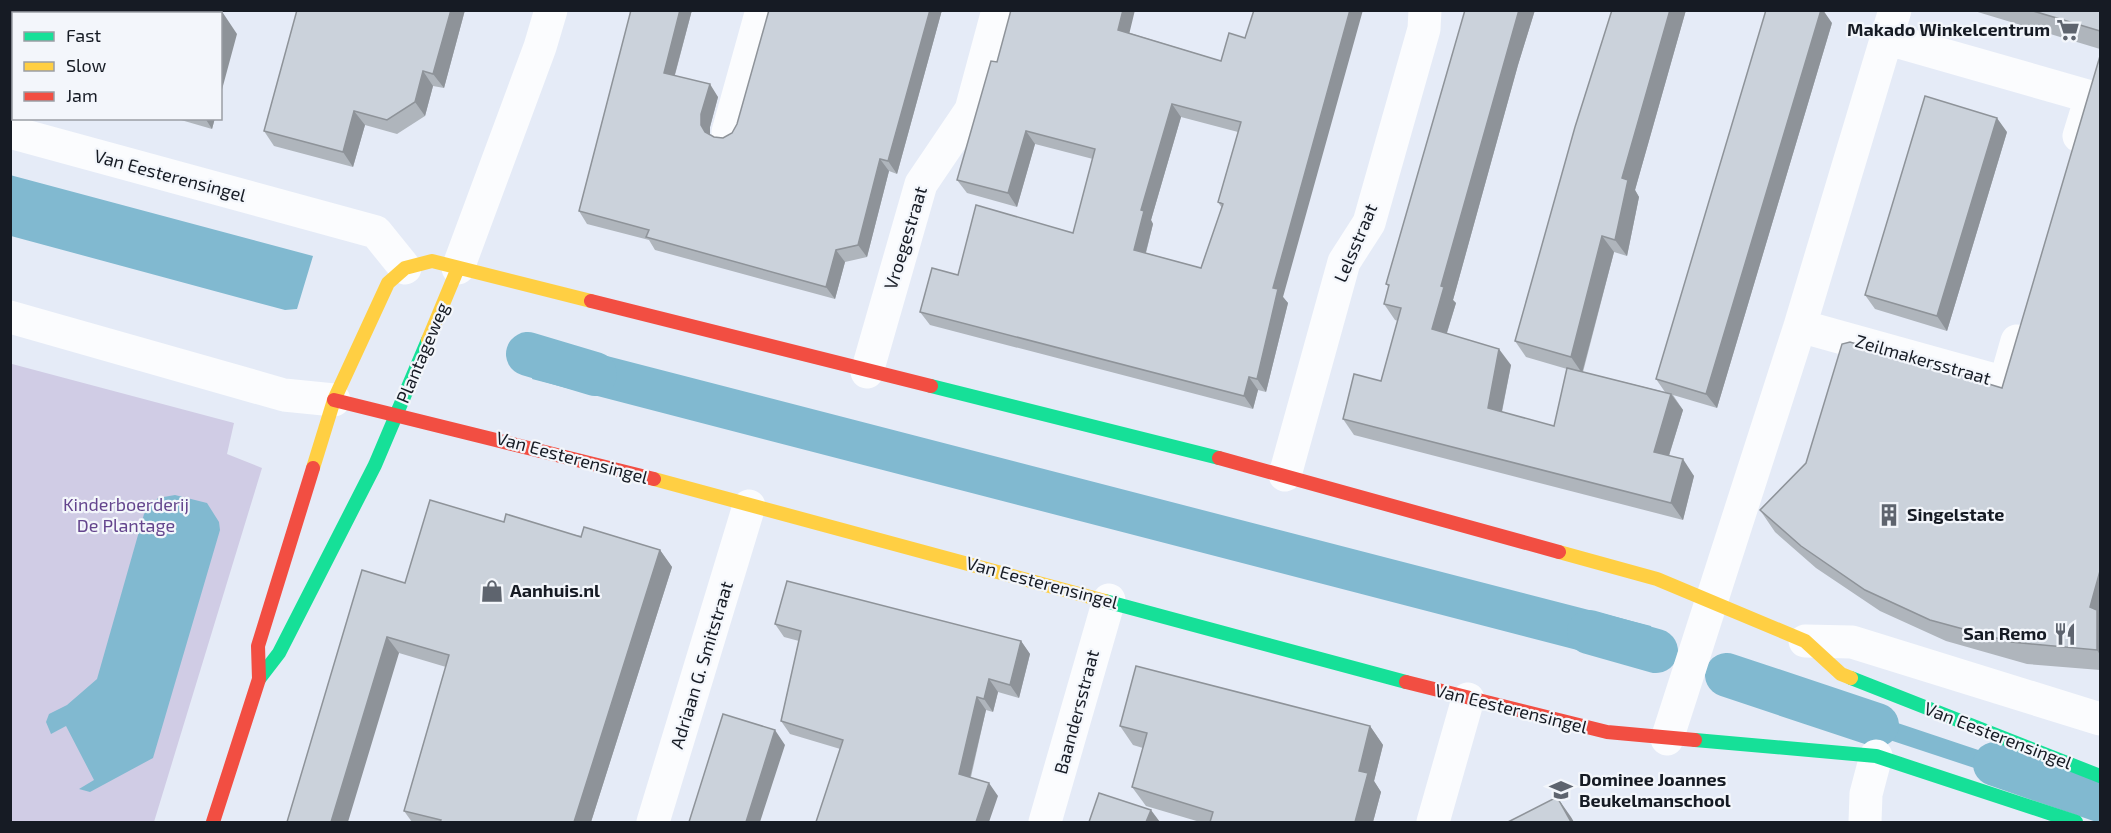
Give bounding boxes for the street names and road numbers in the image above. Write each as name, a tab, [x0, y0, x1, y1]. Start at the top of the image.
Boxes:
street label: Van Eesterensingel	[92, 144, 249, 206]
street label: Vroegestraat	[879, 183, 931, 292]
street label: Lelsstraat	[1329, 200, 1382, 285]
street label: Plantageweg	[391, 299, 453, 406]
street label: Zeilmakersstraat	[1853, 329, 1994, 389]
street label: Van Eesterensingel	[494, 426, 651, 488]
street label: Van Eesterensingel	[964, 551, 1121, 613]
street label: Adriaan G. Smitstraat	[665, 578, 737, 751]
street label: Baandersstraat	[1049, 647, 1103, 776]
street label: Van Eesterensingel	[1433, 678, 1590, 738]
street label: Van Eesterensingel	[1921, 697, 2076, 774]

